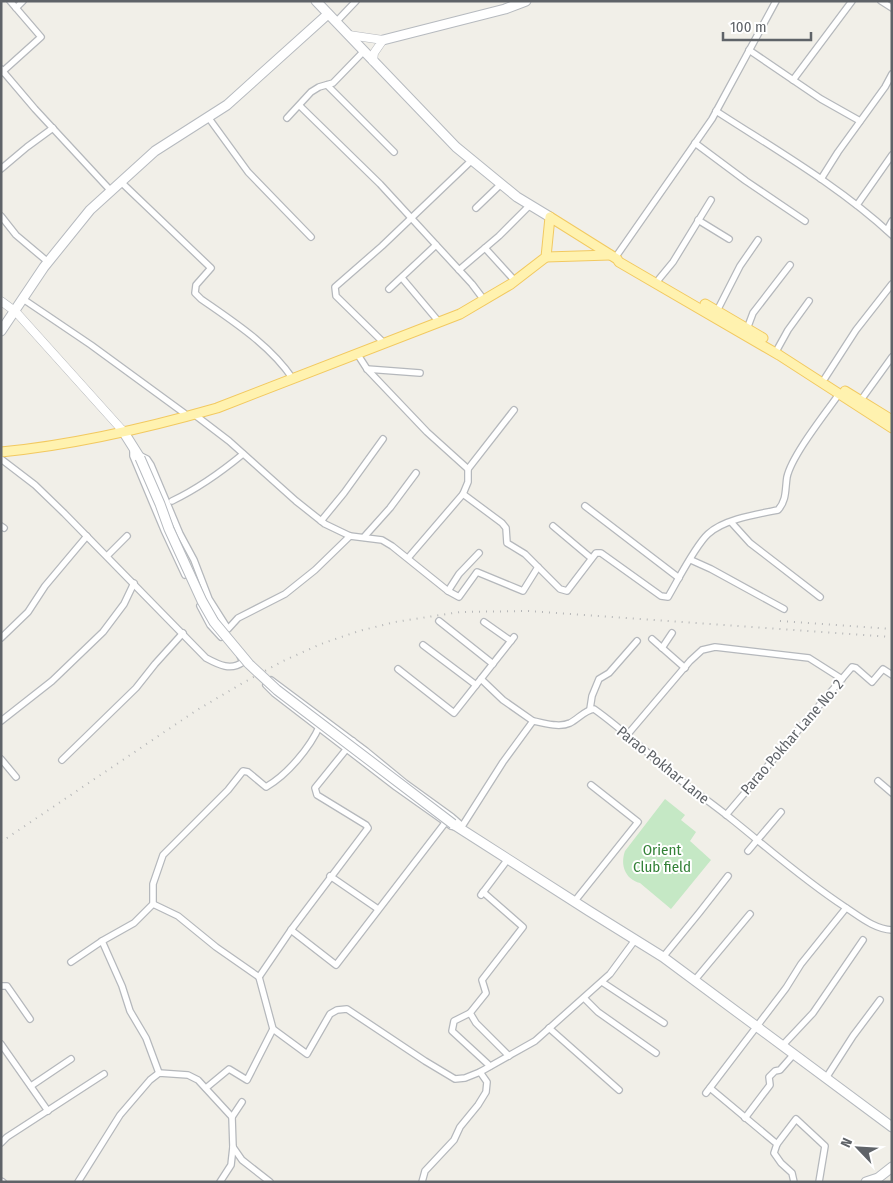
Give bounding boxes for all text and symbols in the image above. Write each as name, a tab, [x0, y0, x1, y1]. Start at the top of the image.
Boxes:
scale bar	[723, 10, 810, 42]
text: 100 m	[730, 18, 767, 36]
street label: Parao Pokhar Lane No. 2	[737, 675, 847, 798]
street label: Parao Pokhar Lane	[613, 722, 713, 808]
park label: Orient Club field	[633, 841, 691, 876]
north arrow	[833, 1123, 883, 1173]
text: N	[837, 1135, 856, 1150]

